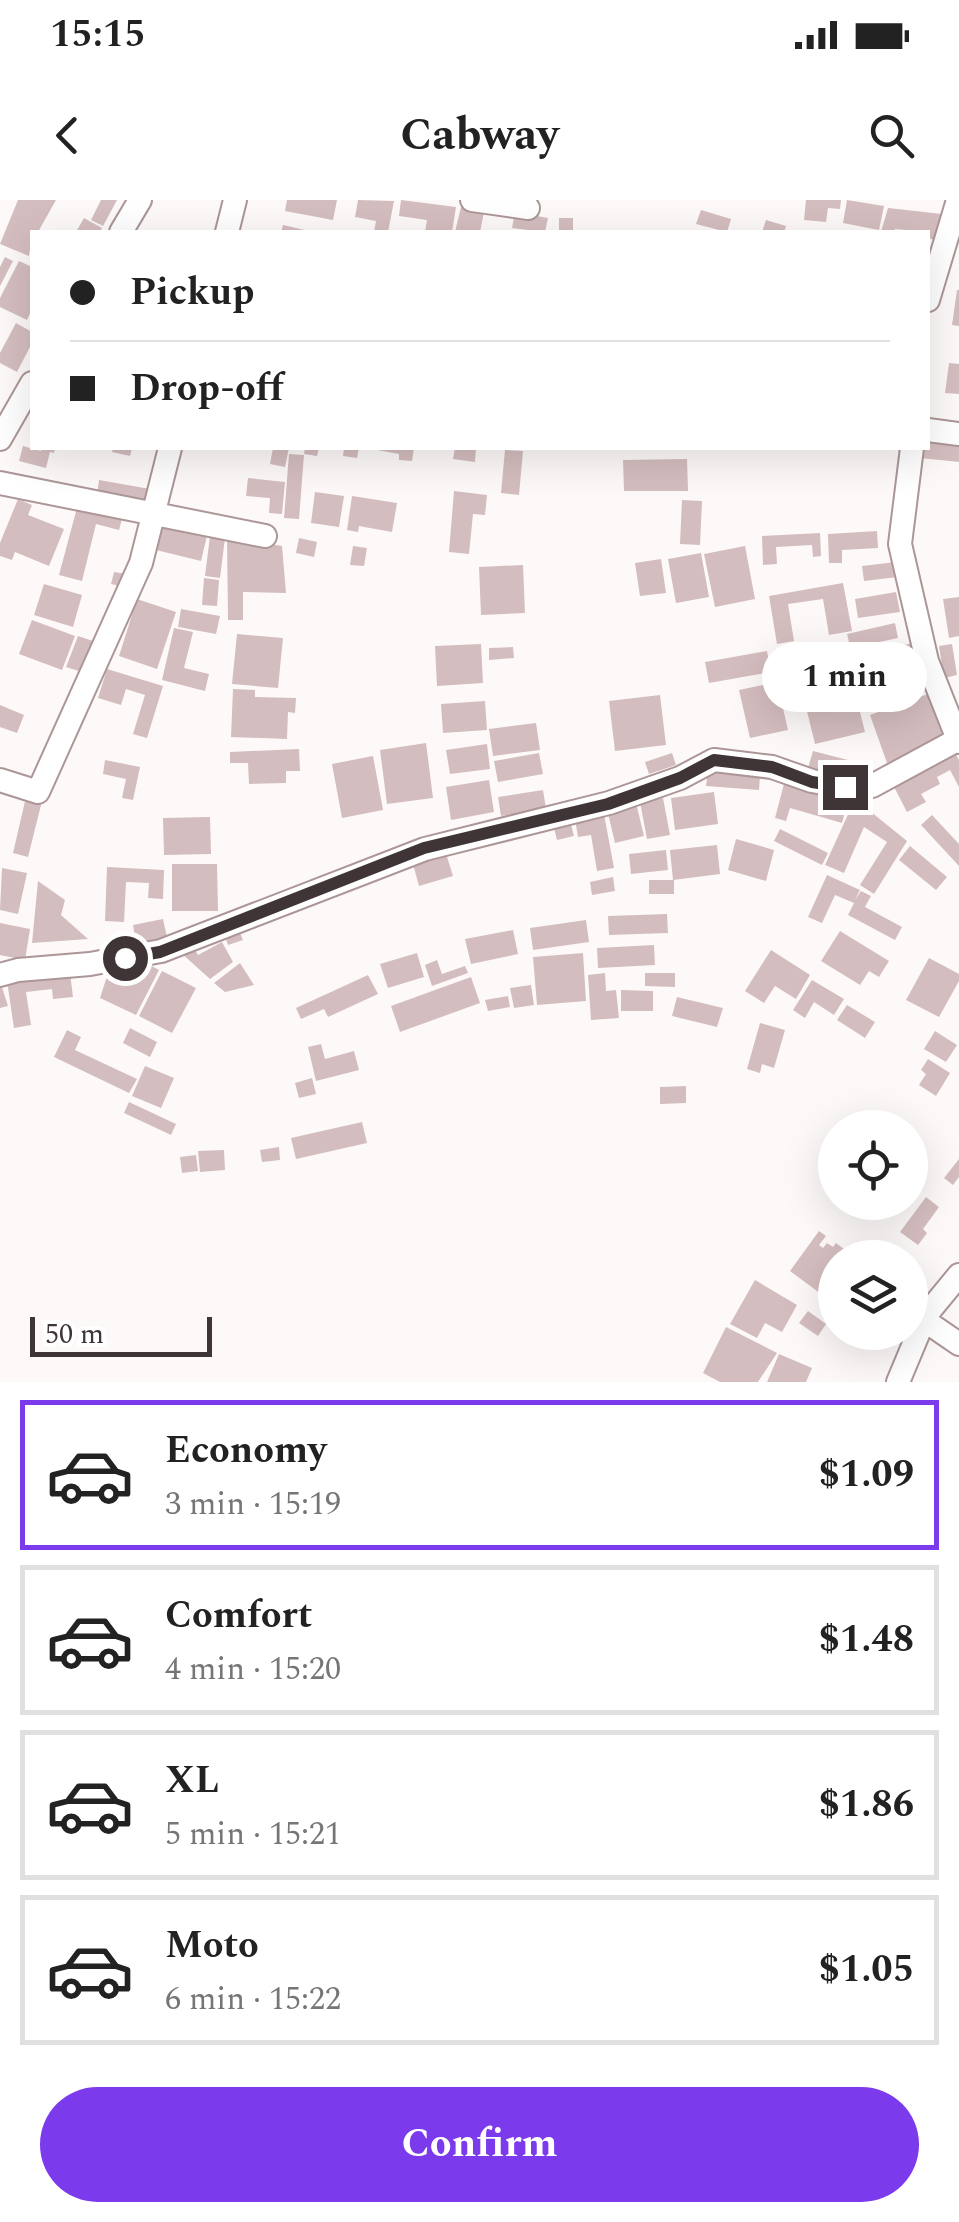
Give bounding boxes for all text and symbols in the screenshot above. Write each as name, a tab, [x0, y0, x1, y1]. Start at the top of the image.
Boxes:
text: 15:15	[50, 6, 145, 64]
text: Cabway	[400, 101, 559, 170]
icon: back	[40, 108, 95, 163]
icon: search	[864, 108, 919, 163]
text: Pickup	[130, 264, 254, 322]
text: Drop-off	[130, 360, 284, 418]
callout: 1 min	[762, 642, 928, 712]
text: 1 min	[802, 652, 887, 701]
route end	[823, 765, 868, 810]
route start	[103, 936, 148, 981]
map controls	[818, 1110, 928, 1350]
button: locate	[818, 1110, 928, 1220]
button: layers	[818, 1240, 928, 1350]
scale bar	[30, 1312, 212, 1356]
text: 50 m	[45, 1313, 104, 1356]
text: Economy	[165, 1422, 326, 1480]
icon: car	[45, 1430, 135, 1520]
text: $1.09	[819, 1446, 914, 1504]
text: 3 min · 15:19	[165, 1480, 341, 1529]
text: Comfort	[165, 1587, 312, 1645]
icon: car	[45, 1595, 135, 1685]
text: $1.48	[819, 1611, 914, 1669]
text: 4 min · 15:20	[165, 1645, 341, 1694]
text: XL	[165, 1752, 219, 1810]
icon: car	[45, 1760, 135, 1850]
text: $1.86	[819, 1776, 914, 1834]
text: 5 min · 15:21	[165, 1810, 341, 1859]
text: Moto	[165, 1917, 259, 1975]
icon: car	[45, 1925, 135, 2015]
text: $1.05	[819, 1941, 914, 1999]
text: 6 min · 15:22	[165, 1975, 341, 2024]
button: Confirm	[40, 2087, 919, 2202]

